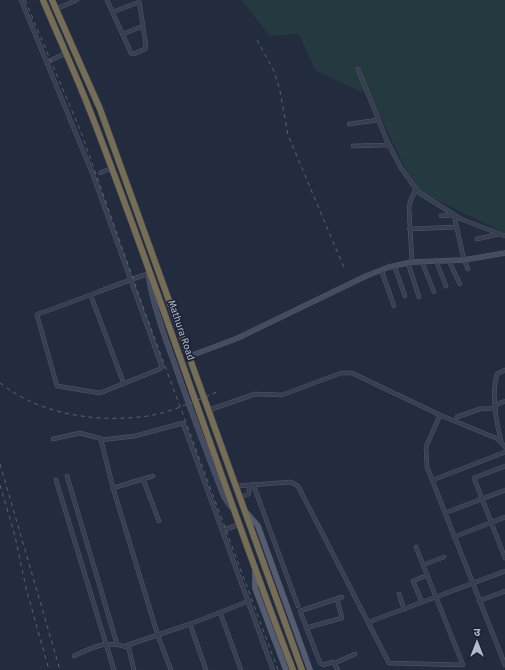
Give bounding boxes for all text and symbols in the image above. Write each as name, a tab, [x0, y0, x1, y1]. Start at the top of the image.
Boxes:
street label: Mathura Road	[165, 299, 197, 362]
north arrow	[457, 622, 497, 662]
text: उ	[474, 626, 481, 639]

